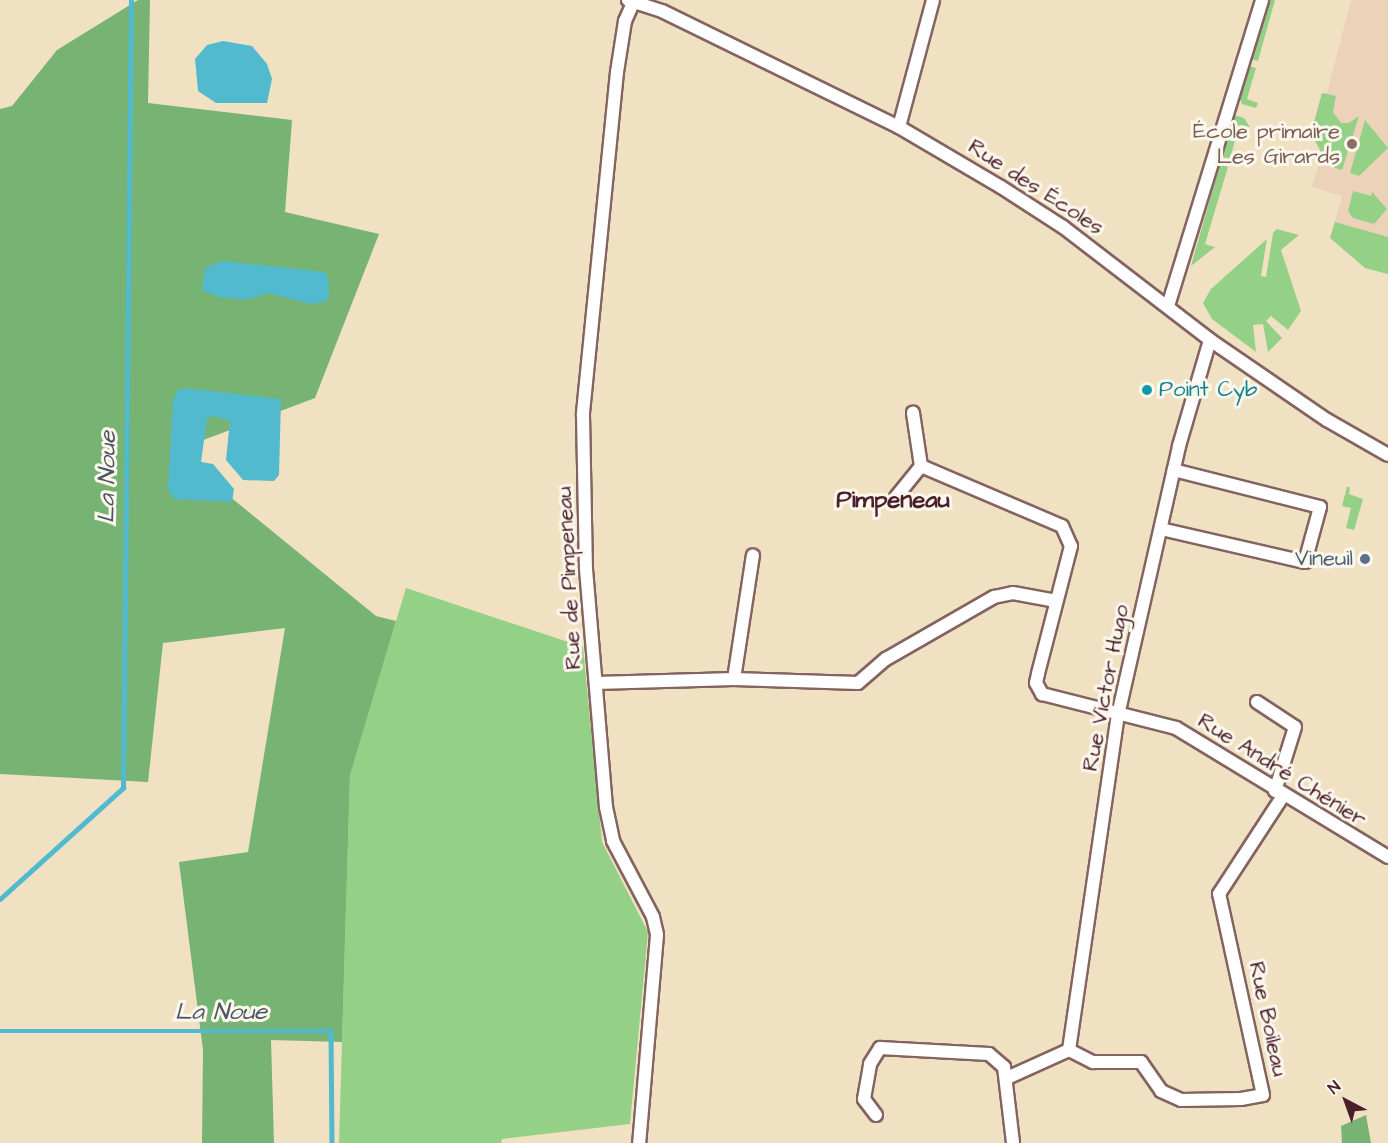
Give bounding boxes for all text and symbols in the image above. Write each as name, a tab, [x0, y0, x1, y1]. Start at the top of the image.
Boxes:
place label: École primaire Les Girards	[1193, 118, 1340, 170]
street label: Rue des Écoles	[963, 133, 1109, 241]
marker: École primaire Les Girards	[1345, 137, 1359, 151]
place label: Point Cyb	[1159, 377, 1257, 403]
marker: Point Cyb	[1140, 383, 1154, 397]
water label: La Noue	[93, 431, 123, 523]
street label: Rue de Pimpeneau	[551, 486, 587, 670]
district label: Pimpeneau	[836, 487, 950, 515]
place label: Vineuil	[1295, 546, 1353, 572]
marker: Vineuil	[1358, 552, 1372, 566]
street label: Rue Victor Hugo	[1077, 603, 1135, 773]
street label: Rue André Chénier	[1193, 708, 1371, 832]
street label: Rue Boileau	[1243, 959, 1293, 1079]
water label: La Noue	[175, 999, 267, 1027]
north arrow	[1316, 1071, 1376, 1131]
text: N	[1323, 1076, 1345, 1099]

